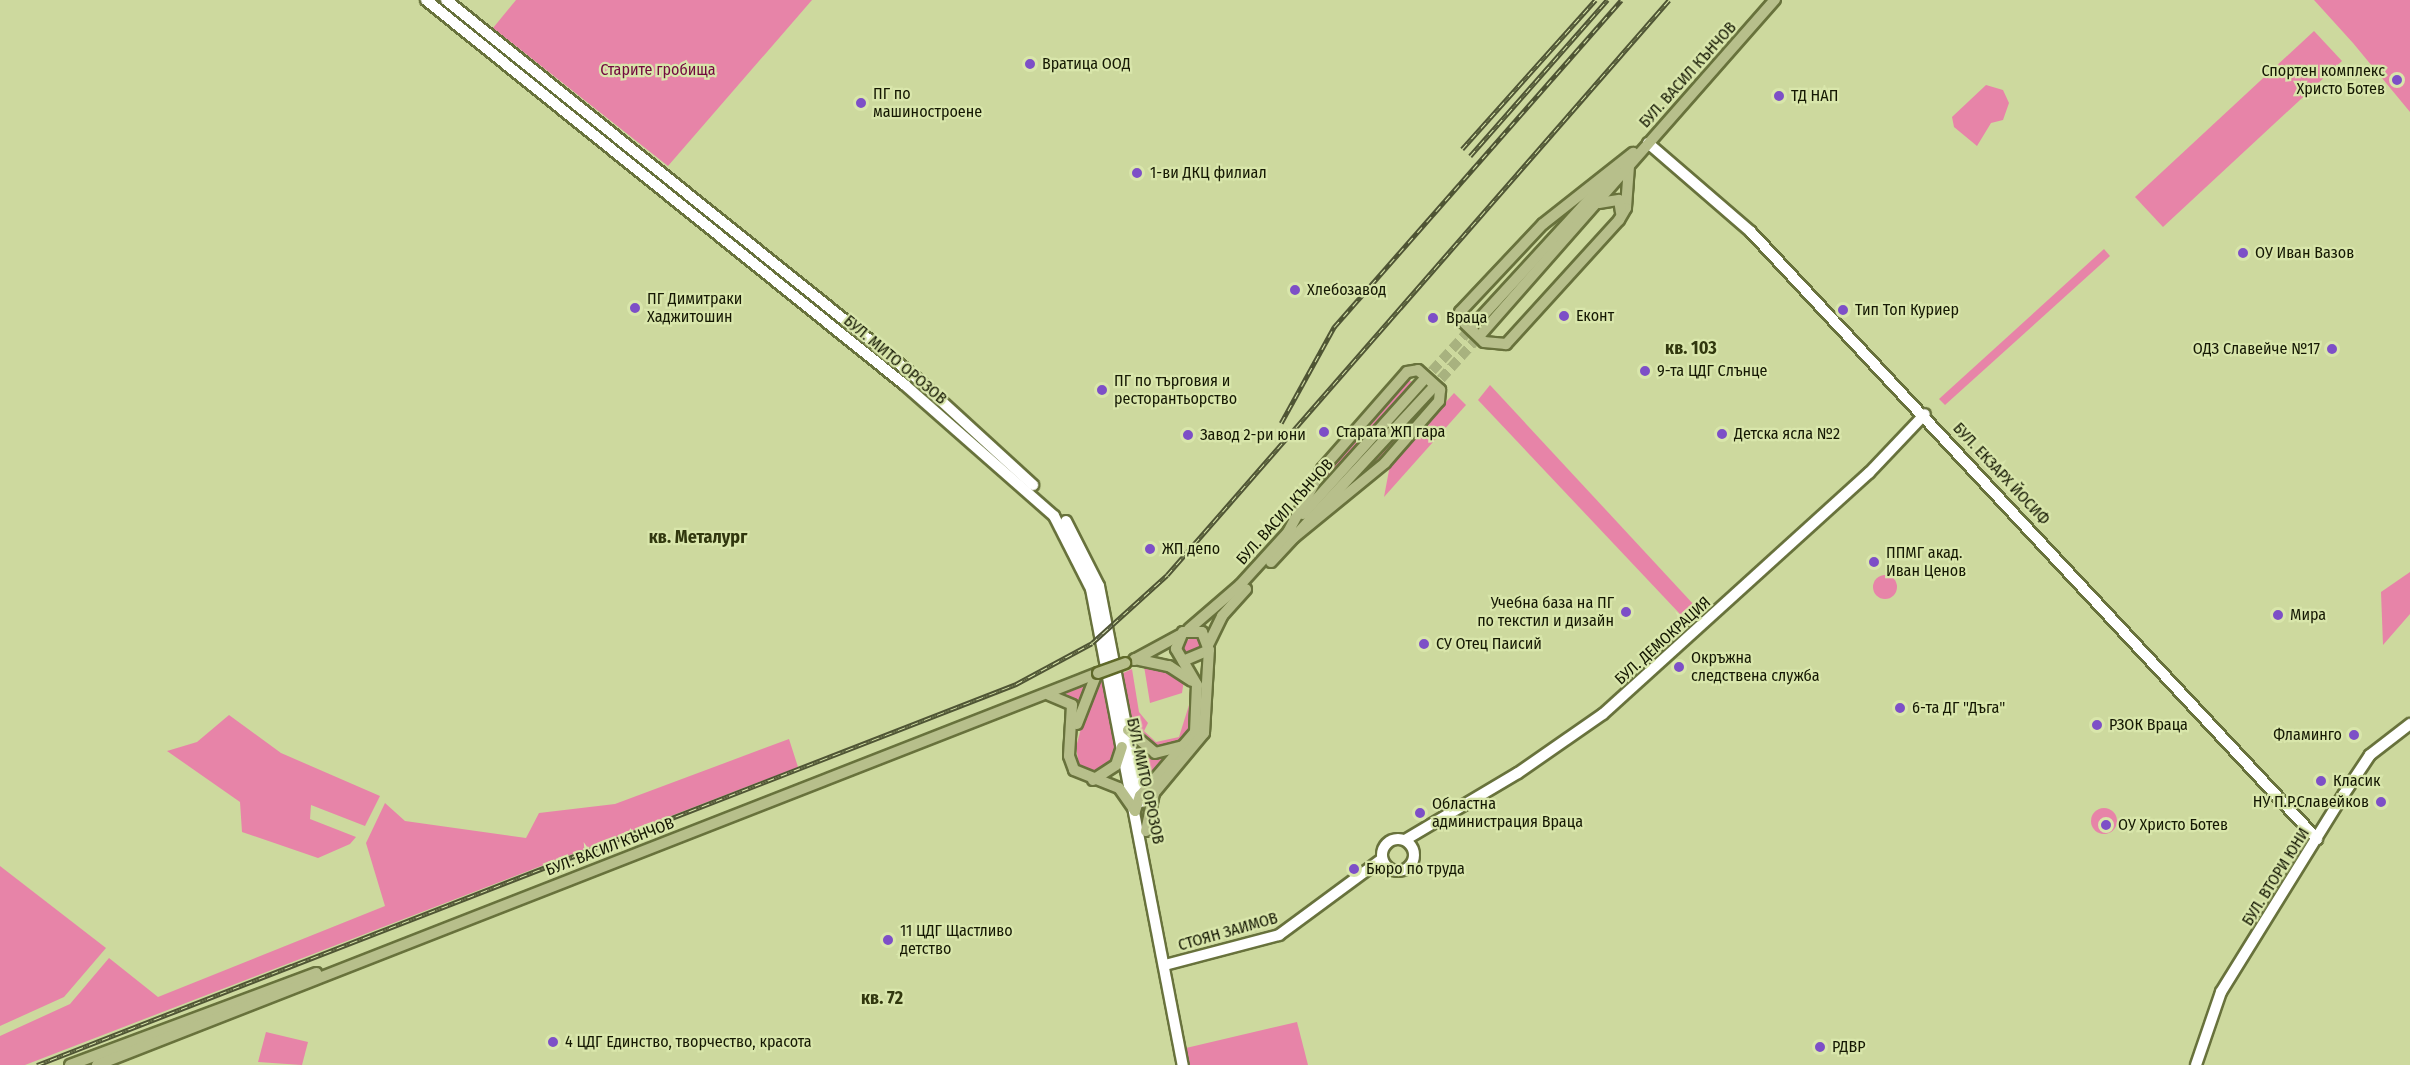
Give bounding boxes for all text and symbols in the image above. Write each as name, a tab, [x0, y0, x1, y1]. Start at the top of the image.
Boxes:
street label: БУЛ. ВАСИЛ КЪНЧОВ	[1635, 18, 1741, 132]
place label: Вратица ООД	[1042, 54, 1131, 74]
marker: Вратица ООД	[1023, 57, 1037, 71]
park label: Старите гробища	[600, 60, 716, 80]
place label: Спортен комплекс Христо Ботев	[2261, 61, 2385, 99]
marker: Спортен комплекс Христо Ботев	[2390, 73, 2404, 87]
place label: ПГ по машиностроене	[873, 84, 982, 122]
place label: ТД НАП	[1791, 86, 1838, 106]
marker: ТД НАП	[1772, 89, 1786, 103]
marker: ПГ по машиностроене	[854, 96, 868, 110]
place label: 1-ви ДКЦ филиал	[1150, 163, 1267, 183]
marker: 1-ви ДКЦ филиал	[1128, 164, 1146, 182]
place label: ОУ Иван Вазов	[2255, 243, 2354, 263]
marker: ОУ Иван Вазов	[2236, 246, 2250, 260]
place label: Хлебозавод	[1307, 280, 1386, 300]
marker: Хлебозавод	[1288, 283, 1302, 297]
place label: ПГ Димитраки Хаджитошин	[647, 289, 742, 327]
place label: Тип Топ Куриер	[1855, 300, 1959, 320]
marker: ПГ Димитраки Хаджитошин	[628, 301, 642, 315]
marker: Тип Топ Куриер	[1836, 303, 1850, 317]
place label: Еконт	[1576, 306, 1614, 326]
place label: Враца	[1446, 308, 1487, 328]
marker: Враца	[1424, 309, 1442, 327]
marker: Еконт	[1557, 309, 1571, 323]
street label: БУЛ. МИТО ОРОЗОВ	[840, 311, 950, 409]
district label: кв. 103	[1665, 337, 1717, 359]
place label: ОДЗ Славейче №17	[2193, 339, 2320, 359]
marker: ОДЗ Славейче №17	[2325, 342, 2339, 356]
place label: 9-та ЦДГ Слънце	[1657, 361, 1767, 381]
marker: 9-та ЦДГ Слънце	[1638, 364, 1652, 378]
place label: ПГ по търговия и ресторантьорство	[1114, 371, 1237, 409]
marker: ПГ по търговия и ресторантьорство	[1095, 383, 1109, 397]
street label: БУЛ. ЕКЗАРХ ЙОСИФ	[1949, 419, 2053, 529]
place label: Старата ЖП гара	[1336, 422, 1445, 442]
place label: Детска ясла №2	[1734, 424, 1840, 444]
place label: Завод 2-ри юни	[1200, 425, 1306, 445]
marker: Старата ЖП гара	[1317, 425, 1331, 439]
marker: Детска ясла №2	[1715, 427, 1729, 441]
marker: Завод 2-ри юни	[1181, 428, 1195, 442]
street label: БУЛ. ВАСИЛ КЪНЧОВ	[1232, 455, 1338, 569]
district label: кв. Металург	[649, 526, 747, 548]
place label: ЖП депо	[1162, 539, 1220, 559]
marker: ЖП депо	[1143, 542, 1157, 556]
place label: ППМГ акад. Иван Ценов	[1886, 543, 1966, 581]
marker: ППМГ акад. Иван Ценов	[1867, 555, 1881, 569]
place label: Учебна база на ПГ по текстил и дизайн	[1477, 593, 1614, 631]
street label: БУЛ. ДЕМОКРАЦИЯ	[1611, 593, 1715, 689]
marker: Учебна база на ПГ по текстил и дизайн	[1619, 605, 1633, 619]
place label: Мира	[2290, 605, 2326, 625]
marker: Мира	[2271, 608, 2285, 622]
place label: СУ Отец Паисий	[1436, 634, 1542, 654]
marker: СУ Отец Паисий	[1417, 637, 1431, 651]
place label: Окръжна следствена служба	[1691, 648, 1820, 686]
marker: Окръжна следствена служба	[1672, 660, 1686, 674]
place label: 6-та ДГ "Дъга"	[1912, 698, 2005, 718]
marker: 6-та ДГ "Дъга"	[1893, 701, 1907, 715]
place label: РЗОК Враца	[2109, 715, 2188, 735]
street label: БУЛ. МИТО ОРОЗОВ	[1122, 716, 1168, 846]
marker: РЗОК Враца	[2090, 718, 2104, 732]
place label: Фламинго	[2273, 725, 2342, 745]
marker: Фламинго	[2347, 728, 2361, 742]
place label: Класик	[2333, 771, 2381, 791]
marker: Класик	[2314, 774, 2328, 788]
place label: НУ П.Р.Славейков	[2253, 792, 2369, 812]
place label: Областна администрация Враца	[1432, 794, 1583, 832]
marker: НУ П.Р.Славейков	[2374, 795, 2388, 809]
marker: Областна администрация Враца	[1413, 806, 1427, 820]
street label: БУЛ. ВАСИЛ КЪНЧОВ	[543, 814, 677, 880]
place label: ОУ Христо Ботев	[2118, 815, 2228, 835]
marker: ОУ Христо Ботев	[2099, 818, 2113, 832]
street label: БУЛ. ВТОРИ ЮНИ	[2238, 825, 2314, 929]
place label: Бюро по труда	[1366, 859, 1465, 879]
marker: Бюро по труда	[1347, 862, 1361, 876]
street label: СТОЯН ЗАИМОВ	[1176, 909, 1280, 955]
place label: 11 ЦДГ Щастливо детство	[900, 921, 1013, 959]
marker: 11 ЦДГ Щастливо детство	[881, 933, 895, 947]
district label: кв. 72	[861, 987, 903, 1009]
place label: 4 ЦДГ Единство, творчество, красота	[565, 1032, 812, 1052]
marker: 4 ЦДГ Единство, творчество, красота	[546, 1035, 560, 1049]
place label: РДВР	[1832, 1037, 1866, 1057]
marker: РДВР	[1813, 1040, 1827, 1054]

